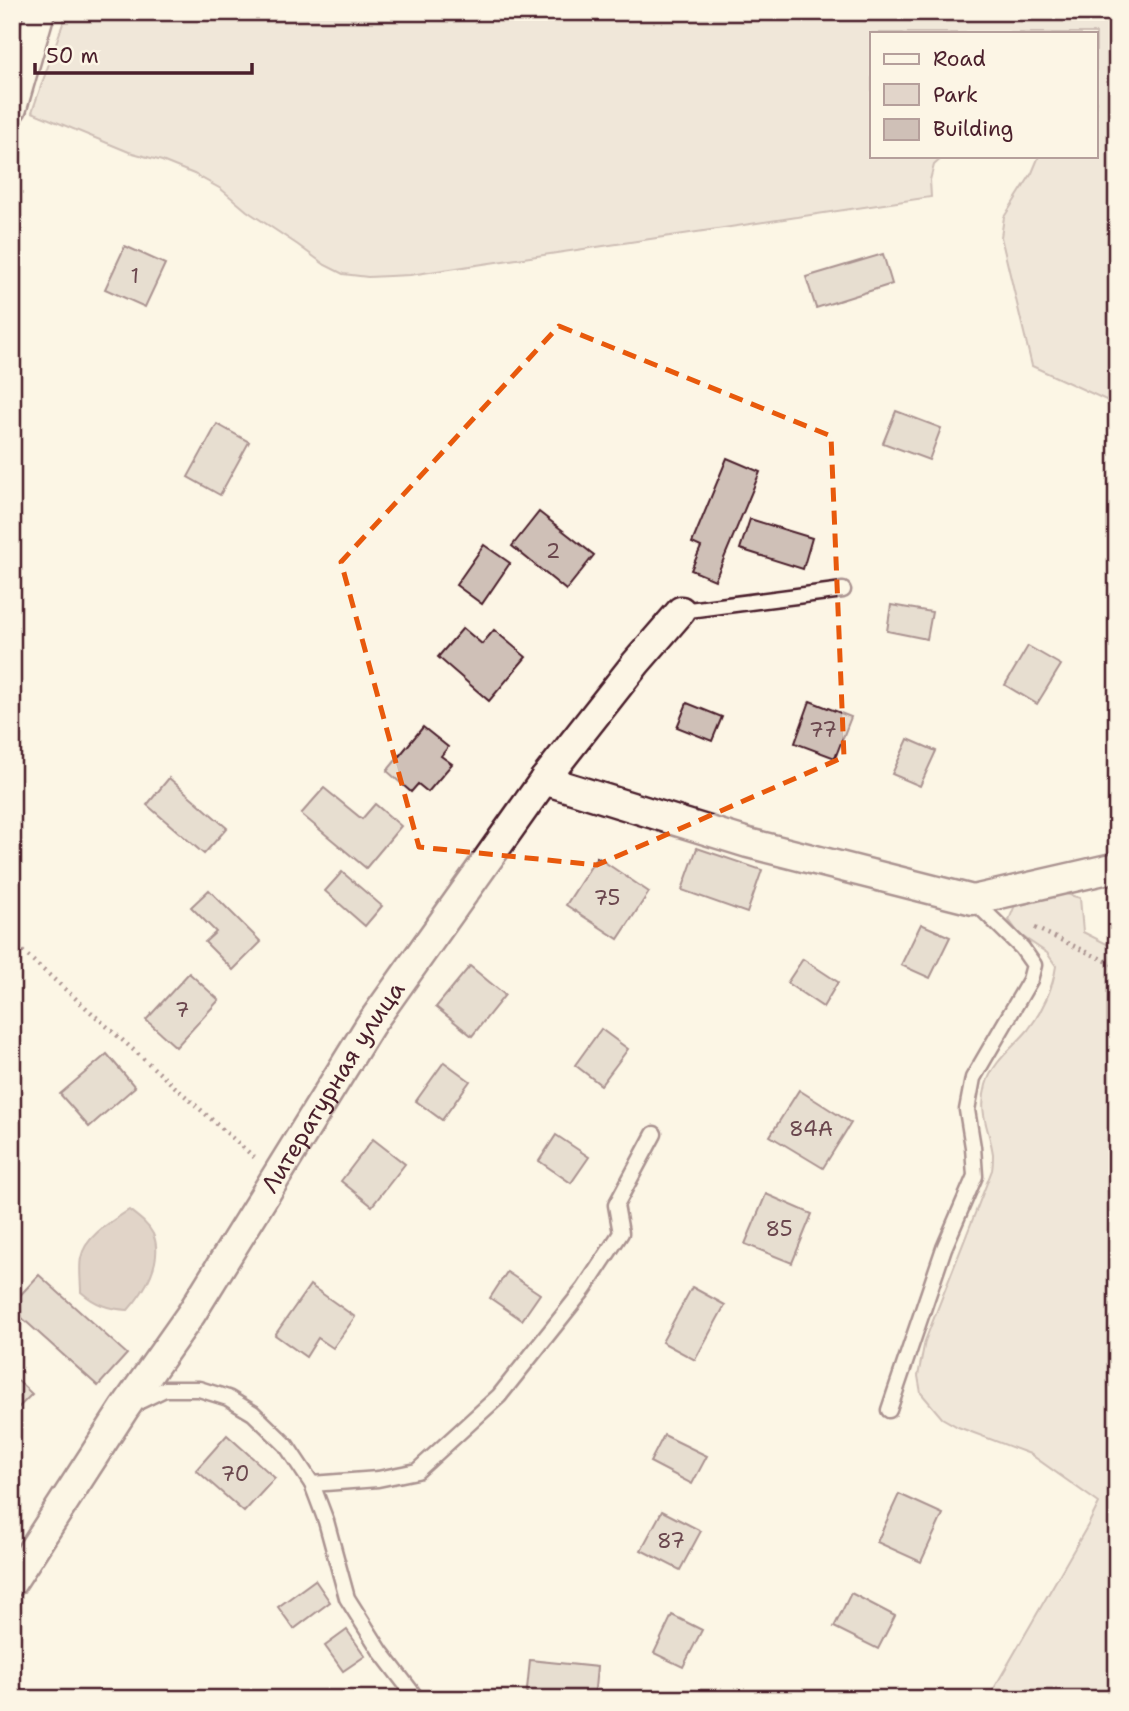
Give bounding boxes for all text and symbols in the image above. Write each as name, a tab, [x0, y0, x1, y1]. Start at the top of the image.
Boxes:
scale bar	[35, 32, 252, 76]
legend	[870, 32, 1098, 158]
text: 50 m	[46, 42, 99, 70]
text: Road	[933, 45, 986, 73]
text: Park	[933, 81, 978, 109]
text: Building	[933, 115, 1013, 143]
house number: 1	[131, 262, 139, 290]
house number: 2	[546, 537, 560, 565]
house number: 77	[809, 716, 837, 744]
house number: 75	[594, 884, 620, 912]
street label: Литературная улица	[254, 975, 412, 1199]
house number: 7	[175, 996, 189, 1024]
house number: 84А	[789, 1115, 833, 1143]
house number: 85	[765, 1215, 793, 1243]
house number: 70	[221, 1460, 249, 1488]
house number: 87	[657, 1527, 685, 1555]

